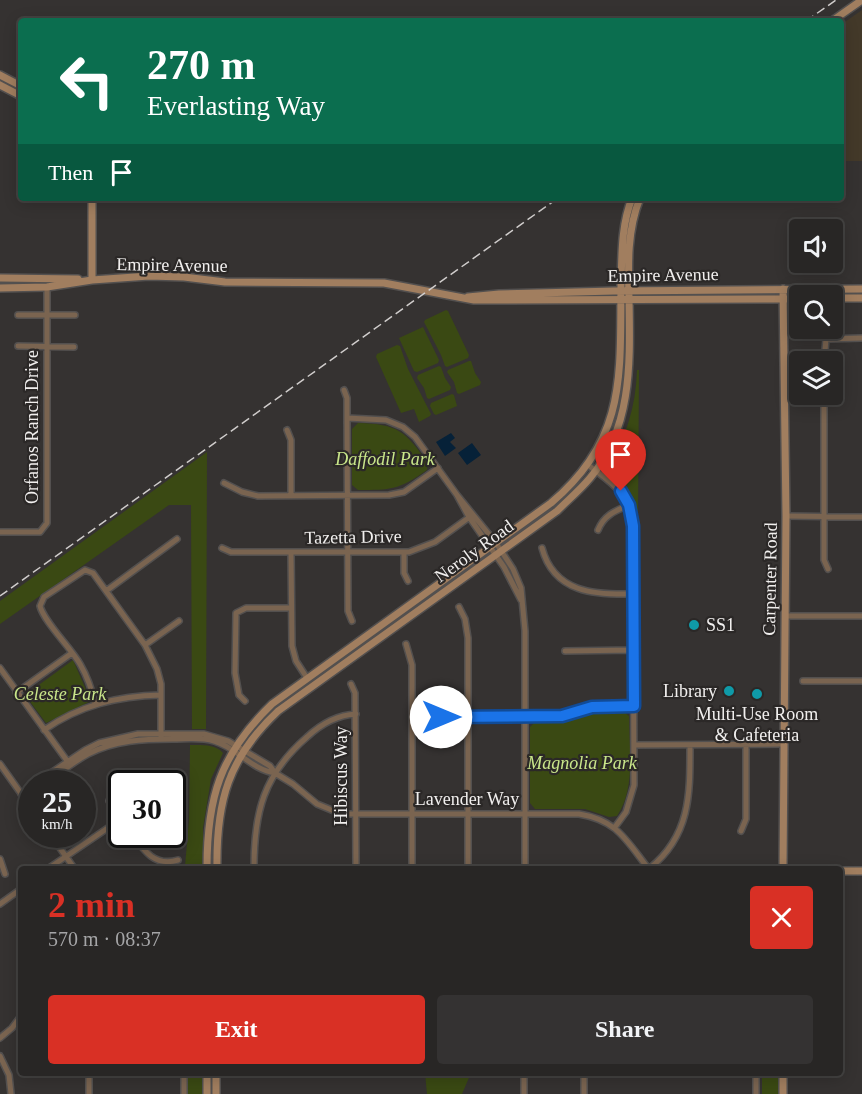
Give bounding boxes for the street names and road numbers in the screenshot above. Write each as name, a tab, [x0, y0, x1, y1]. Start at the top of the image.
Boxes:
street label: Empire Avenue	[116, 254, 228, 276]
street label: Empire Avenue	[607, 264, 719, 286]
street label: Orfanos Ranch Drive	[22, 350, 42, 504]
street label: Neroly Road	[431, 516, 517, 586]
street label: Carpenter Road	[759, 522, 781, 636]
street label: Tazetta Drive	[304, 526, 402, 548]
street label: Hibiscus Way	[331, 726, 351, 826]
street label: Lavender Way	[415, 789, 519, 809]

